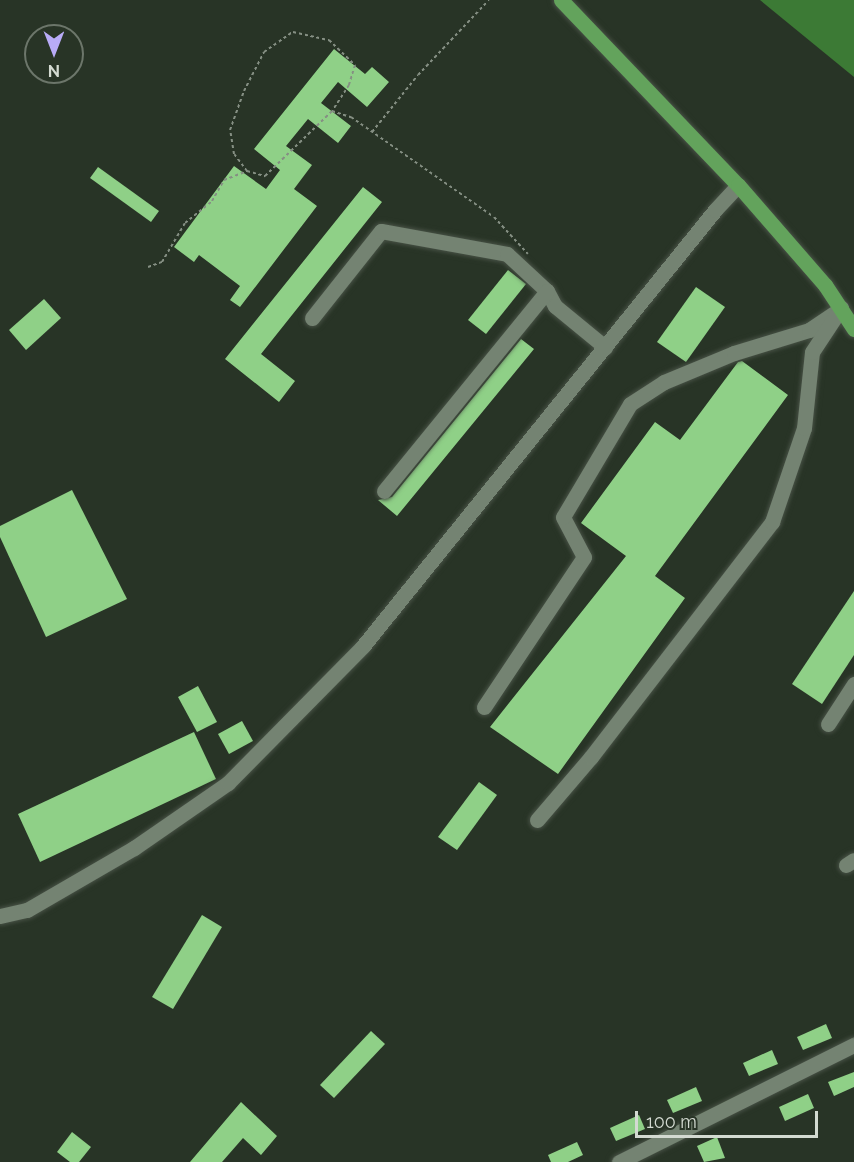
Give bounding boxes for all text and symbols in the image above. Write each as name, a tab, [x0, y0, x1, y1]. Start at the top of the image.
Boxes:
north arrow	[24, 24, 84, 84]
text: N	[48, 61, 60, 80]
scale bar	[638, 1099, 821, 1137]
text: 100 m	[646, 1111, 697, 1132]

